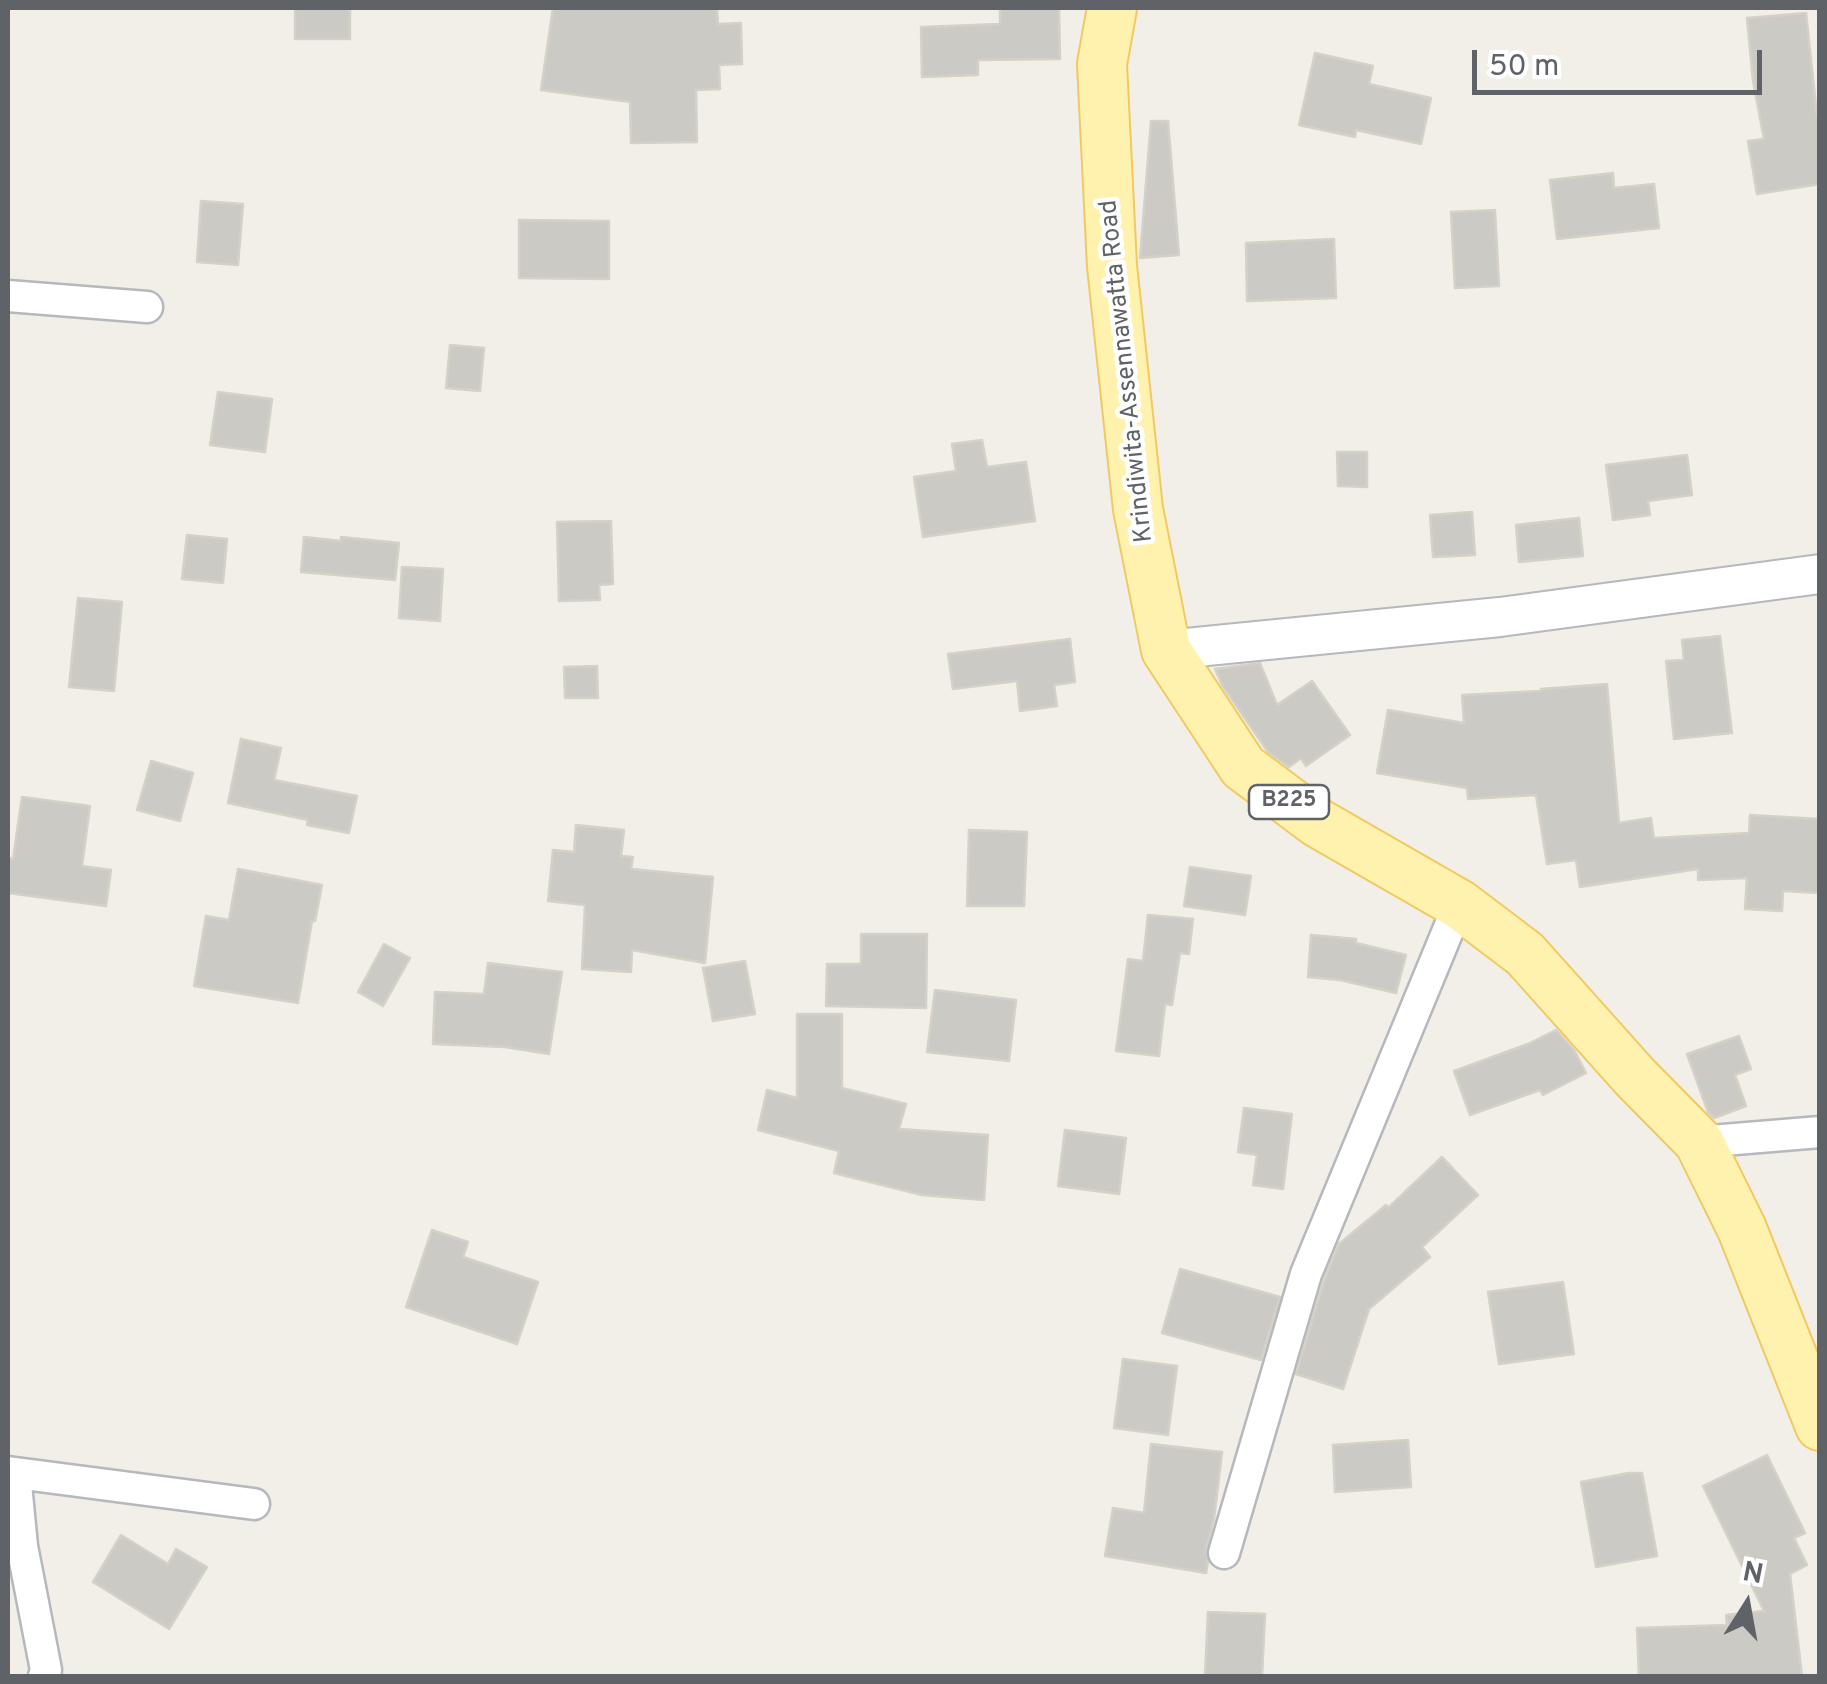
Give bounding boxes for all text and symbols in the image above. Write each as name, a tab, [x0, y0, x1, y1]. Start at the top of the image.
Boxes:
scale bar	[1477, 30, 1767, 92]
text: 50 m	[1489, 49, 1559, 86]
street label: Krindiwita-Assennawatta Road	[1095, 198, 1161, 544]
road number: B225	[1249, 785, 1329, 819]
north arrow	[1697, 1554, 1797, 1654]
text: N	[1739, 1555, 1766, 1594]

